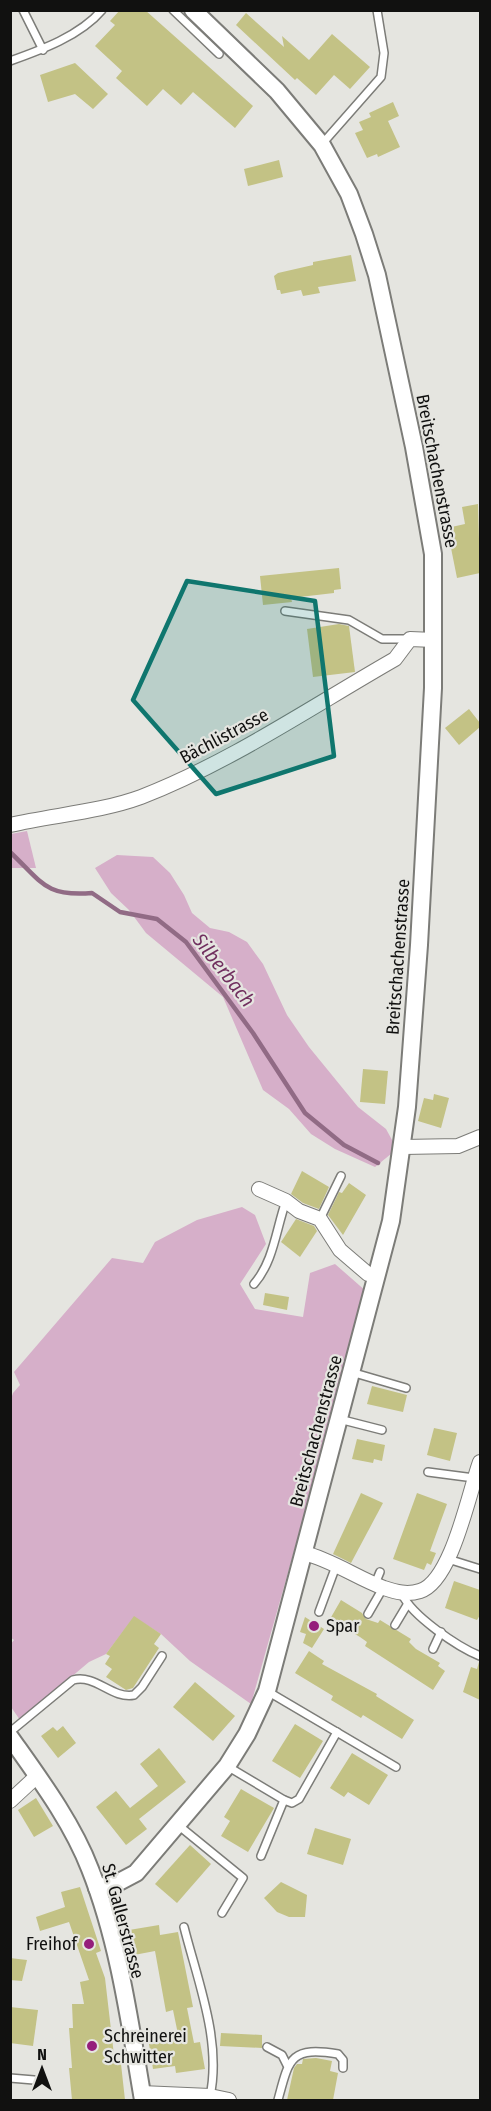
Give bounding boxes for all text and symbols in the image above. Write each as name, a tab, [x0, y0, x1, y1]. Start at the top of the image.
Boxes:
street label: Breitschachenstrasse	[411, 392, 463, 550]
street label: Bächlistrasse	[176, 703, 272, 769]
street label: Breitschachenstrasse	[382, 878, 414, 1036]
water label: Silberbach	[187, 928, 260, 1012]
street label: Breitschachenstrasse	[285, 1353, 347, 1509]
place label: Spar	[326, 1615, 360, 1637]
marker: Spar	[307, 1619, 321, 1633]
street label: St. Gallerstrasse	[97, 1861, 149, 1981]
place label: Freihof	[26, 1933, 78, 1955]
marker: Freihof	[82, 1937, 96, 1951]
place label: Schreinerei Schwitter	[104, 2025, 187, 2068]
north arrow	[12, 2039, 72, 2099]
marker: Schreinerei Schwitter	[85, 2039, 99, 2053]
text: N	[37, 2045, 47, 2064]

